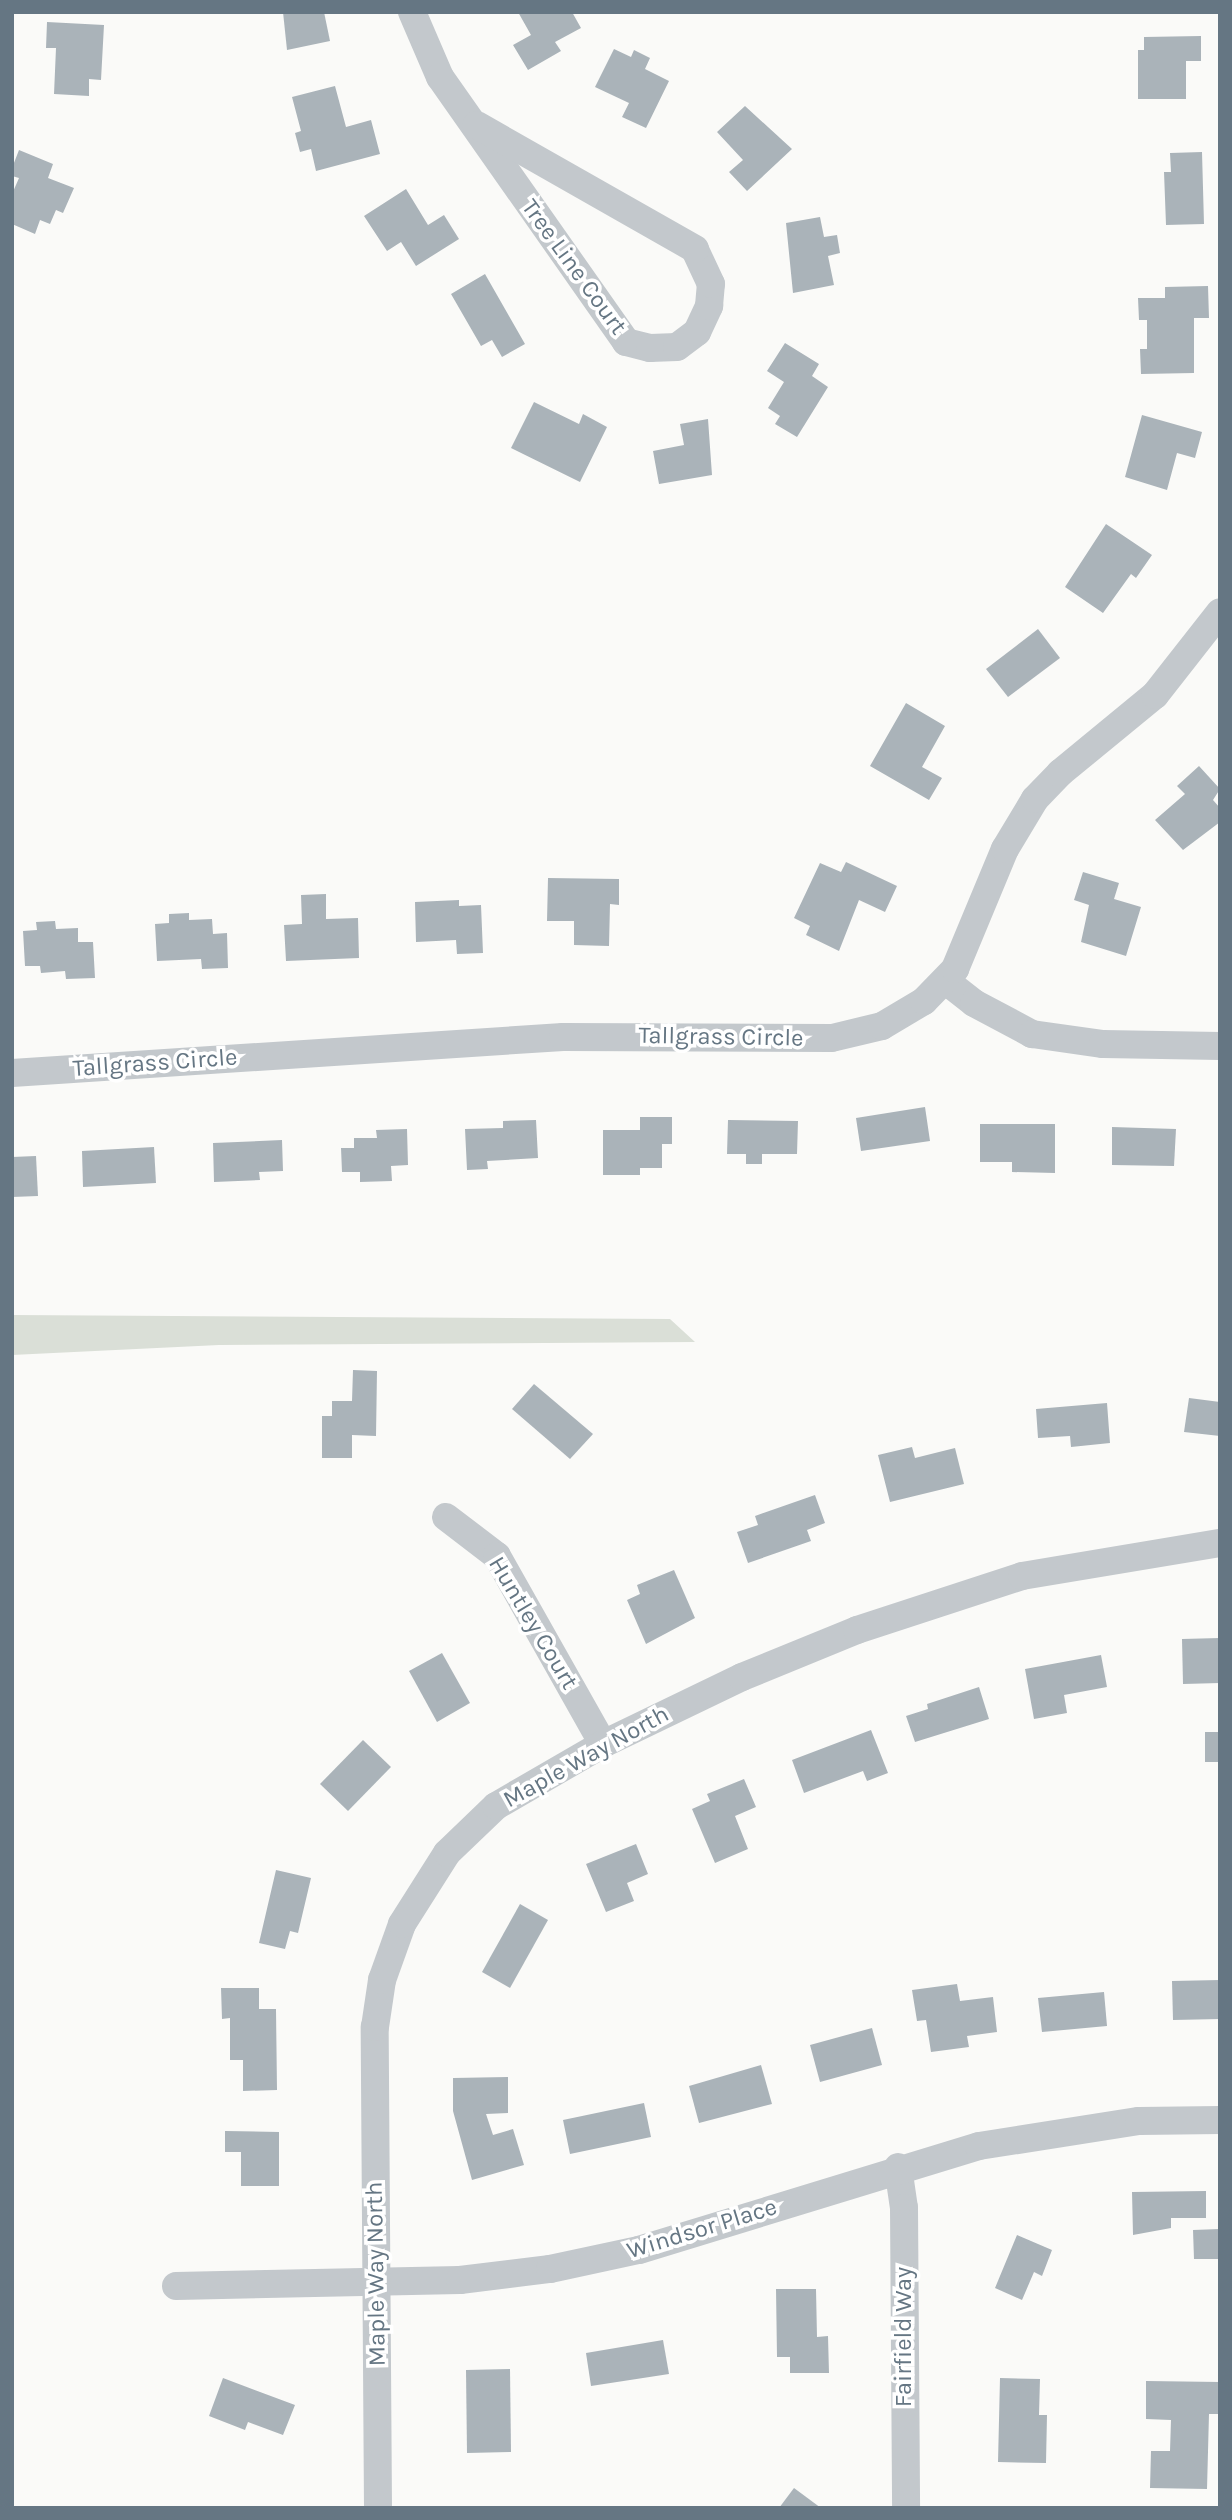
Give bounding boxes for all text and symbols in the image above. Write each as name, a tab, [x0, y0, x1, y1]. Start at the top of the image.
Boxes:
street label: Tree Line Court	[515, 194, 633, 340]
street label: Tallgrass Circle	[638, 1021, 804, 1053]
street label: Tallgrass Circle	[72, 1043, 238, 1083]
street label: Huntley Court	[482, 1551, 584, 1695]
street label: Maple Way North	[498, 1700, 674, 1814]
street label: Maple Way North	[360, 2181, 392, 2367]
street label: Windsor Place	[624, 2193, 780, 2265]
street label: Fairfield Way	[890, 2267, 918, 2407]

